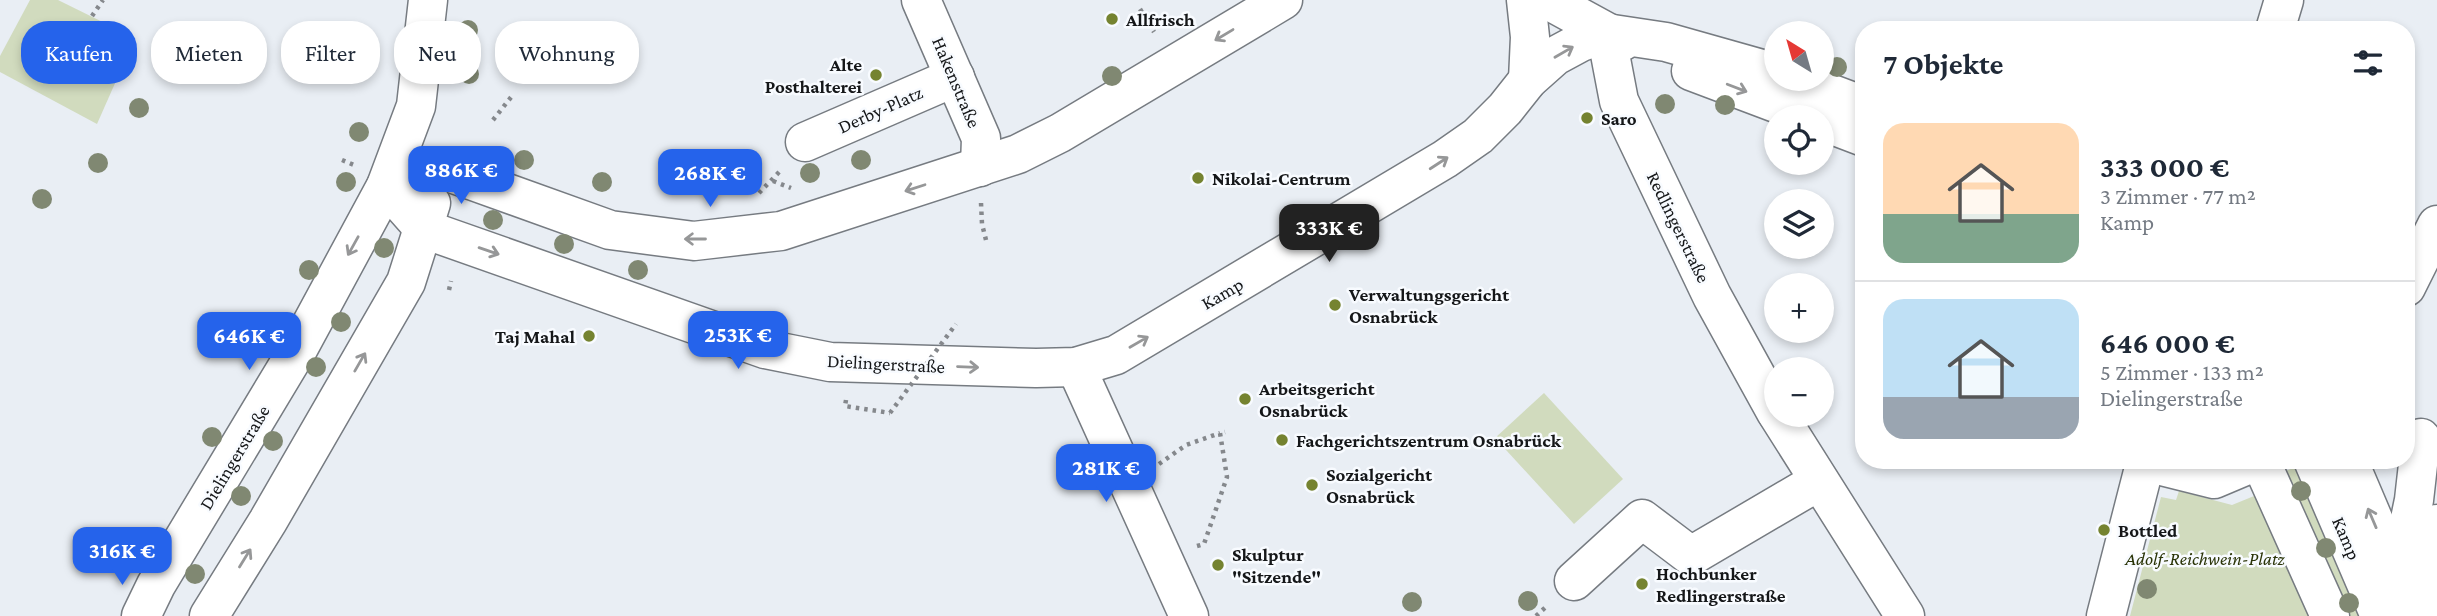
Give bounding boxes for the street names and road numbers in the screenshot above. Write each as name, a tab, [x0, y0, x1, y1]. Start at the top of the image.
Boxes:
street label: Hakenstraße	[928, 34, 985, 131]
street label: Derby-Platz	[835, 81, 926, 137]
street label: Redlingerstraße	[1643, 168, 1714, 286]
street label: Kamp	[1198, 273, 1247, 314]
street label: Dielingerstraße	[826, 350, 945, 377]
street label: Dielingerstraße	[195, 401, 274, 513]
street label: Kamp	[2328, 513, 2365, 563]

